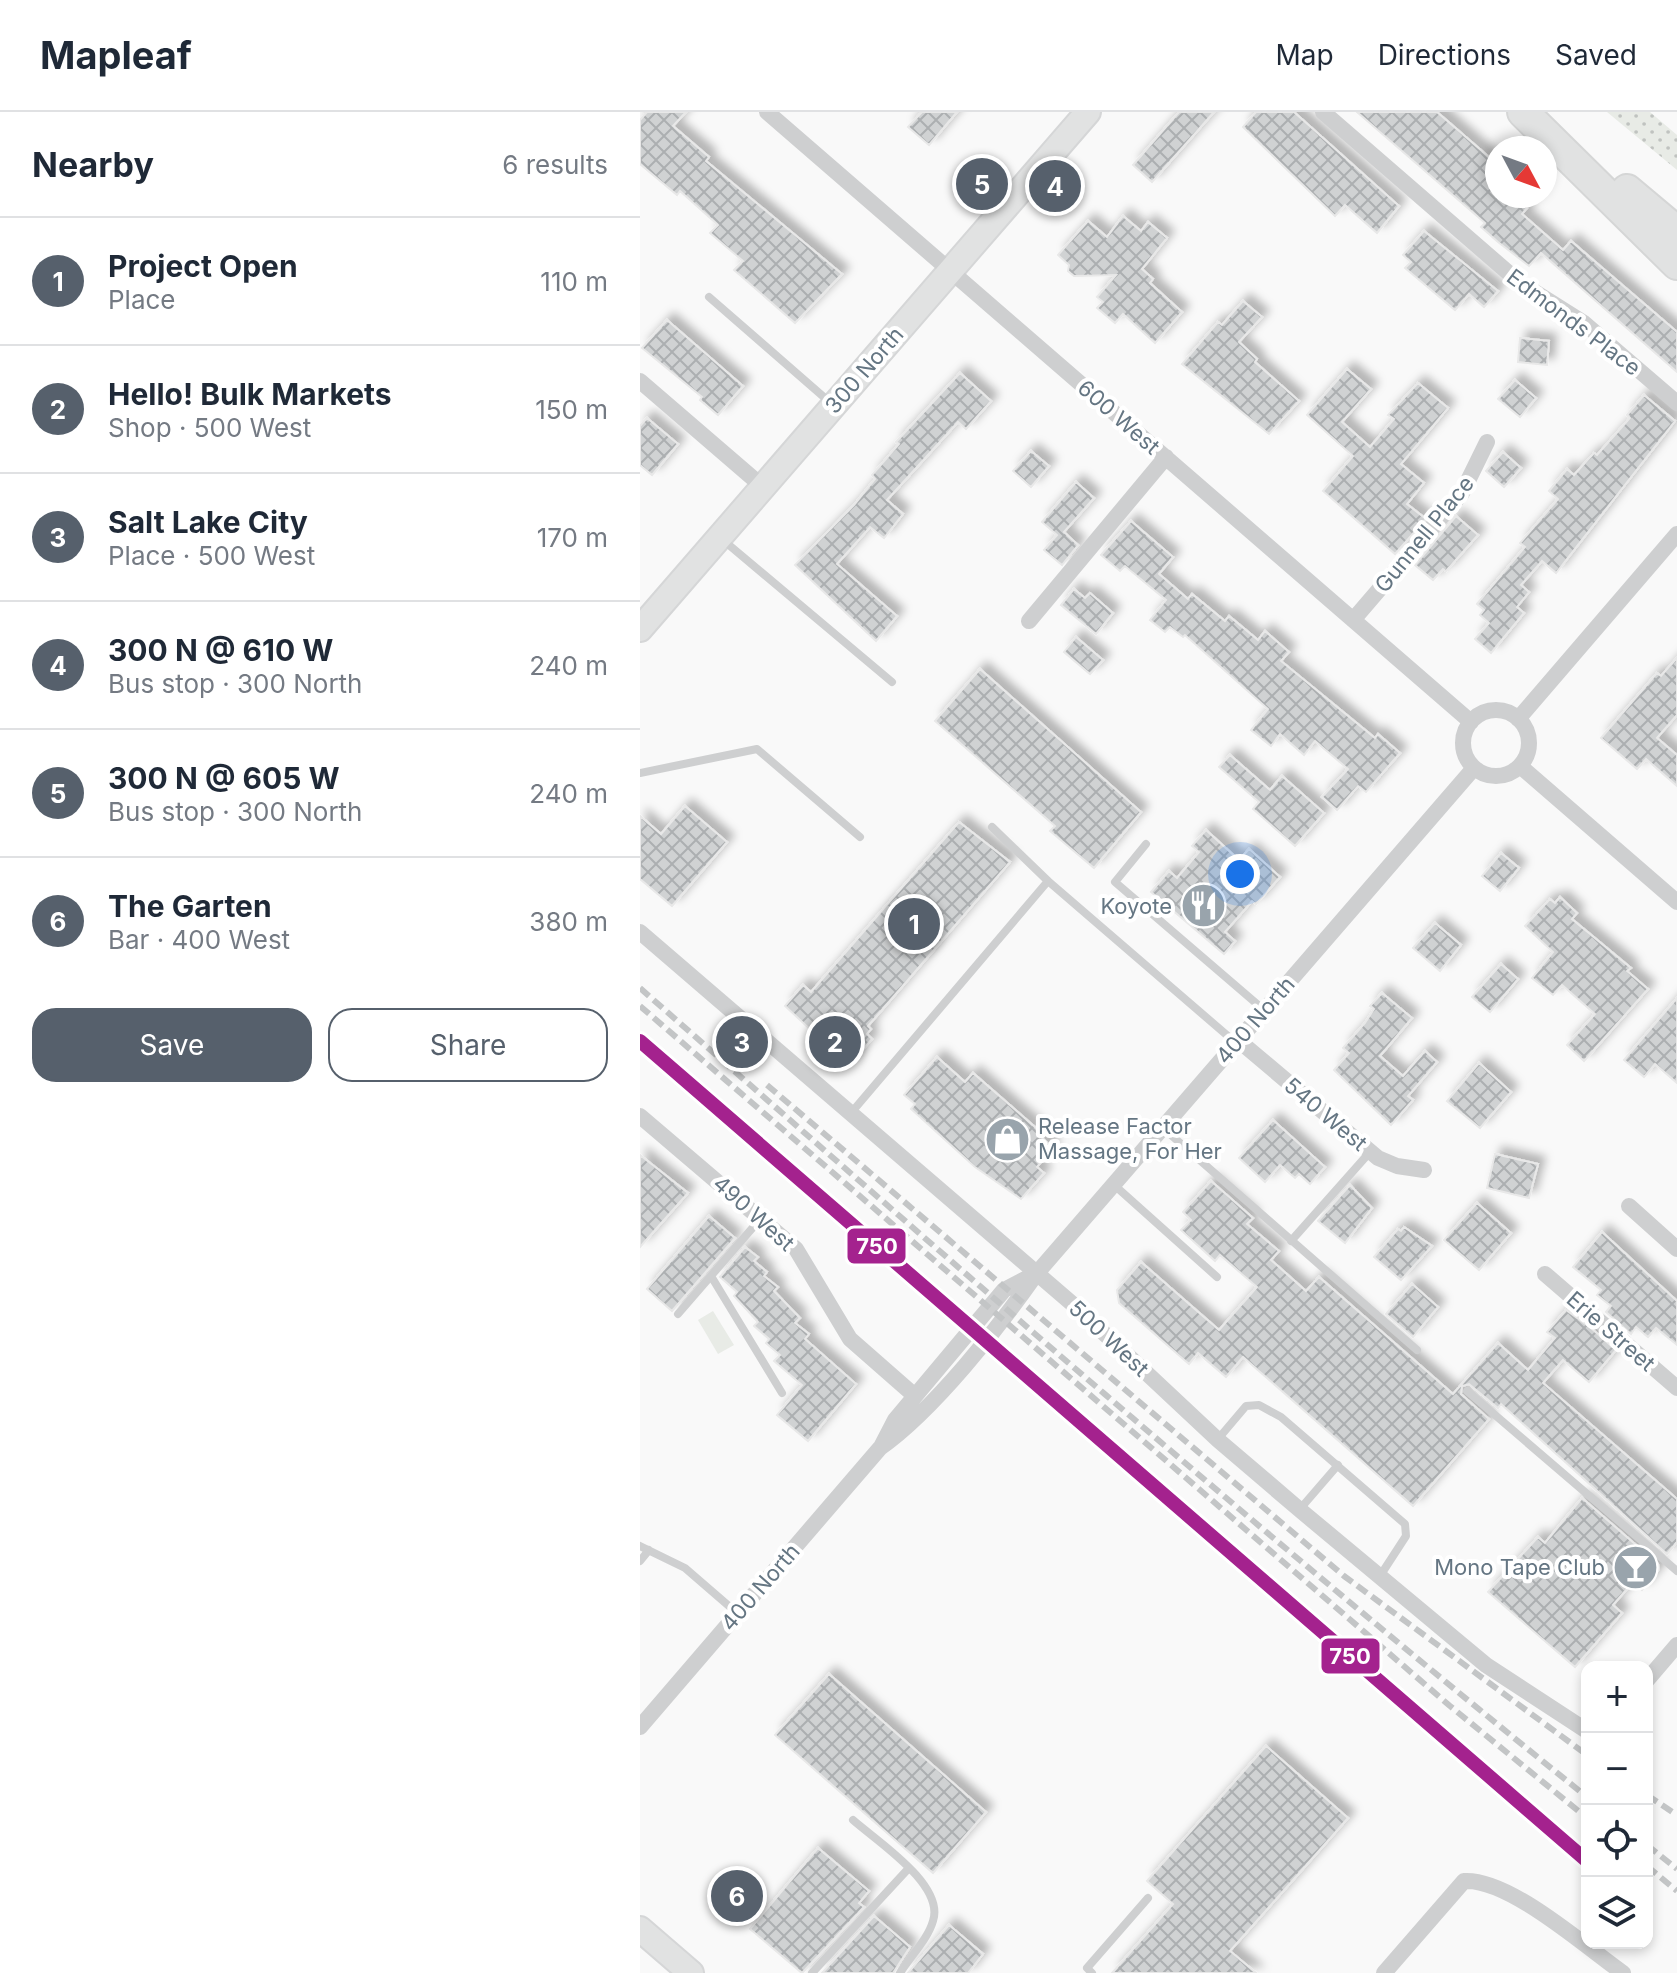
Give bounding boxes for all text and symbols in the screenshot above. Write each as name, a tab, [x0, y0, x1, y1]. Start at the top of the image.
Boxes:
text: Mapleaf	[40, 32, 192, 78]
text: Map	[1275, 38, 1334, 72]
text: Directions	[1378, 38, 1511, 72]
text: Saved	[1555, 38, 1637, 72]
north arrow	[1485, 136, 1557, 208]
text: Nearby	[32, 144, 154, 185]
text: 6 results	[502, 149, 608, 180]
pin: 5	[956, 154, 1008, 214]
pin: 4	[1029, 156, 1081, 216]
text: Project Open	[108, 248, 298, 284]
street label: Edmonds Place	[1502, 263, 1646, 381]
text: 1	[52, 266, 64, 297]
text: 110 m	[540, 266, 608, 297]
text: Place	[108, 284, 176, 315]
street label: 300 North	[819, 321, 909, 419]
street label: 600 West	[1073, 374, 1165, 460]
text: Hello! Bulk Markets	[108, 376, 392, 412]
text: 2	[50, 394, 66, 425]
text: 150 m	[535, 394, 608, 425]
text: Shop · 500 West	[108, 412, 311, 443]
street label: Gunnell Place	[1369, 471, 1479, 597]
text: Salt Lake City	[108, 504, 308, 540]
text: 3	[50, 522, 66, 553]
text: 170 m	[537, 522, 608, 553]
text: Place · 500 West	[108, 540, 315, 571]
text: 300 N @ 610 W	[108, 632, 333, 668]
text: 4	[49, 650, 67, 681]
text: 240 m	[529, 650, 608, 681]
text: Bus stop · 300 North	[108, 668, 362, 699]
text: 300 N @ 605 W	[108, 760, 340, 796]
text: 5	[50, 778, 66, 809]
text: 240 m	[529, 778, 608, 809]
text: Bus stop · 300 North	[108, 796, 362, 827]
your location	[1220, 854, 1260, 894]
restaurant icon: Koyote	[1179, 882, 1227, 930]
text: The Garten	[108, 888, 272, 924]
place label: Koyote	[1100, 893, 1172, 919]
pin: 1	[888, 894, 940, 954]
text: 6	[50, 906, 66, 937]
text: 380 m	[529, 906, 608, 937]
text: Bar · 400 West	[108, 924, 290, 955]
street label: 400 North	[1210, 971, 1300, 1069]
button: Save	[32, 1008, 312, 1082]
button: Share	[328, 1008, 608, 1082]
pin: 3	[716, 1012, 768, 1072]
pin: 2	[809, 1012, 861, 1072]
street label: 540 West	[1279, 1072, 1373, 1156]
place label: Release Factor Massage, For Her	[1038, 1113, 1222, 1164]
shop icon: Release Factor Massage, For Her	[983, 1115, 1031, 1163]
street label: 490 West	[708, 1170, 800, 1256]
line badge: 750	[846, 1227, 907, 1265]
text: 750	[856, 1233, 898, 1259]
street label: Erie Street	[1562, 1286, 1660, 1376]
street label: 500 West	[1064, 1295, 1154, 1381]
street label: 400 North	[715, 1538, 805, 1636]
bar icon: Mono Tape Club	[1612, 1543, 1660, 1591]
place label: Mono Tape Club	[1434, 1554, 1605, 1580]
line badge: 750	[1320, 1637, 1381, 1675]
text: 750	[1329, 1643, 1371, 1669]
map controls	[1581, 1661, 1653, 1949]
button: +	[1581, 1661, 1653, 1733]
button: −	[1581, 1733, 1653, 1805]
button: locate	[1581, 1805, 1653, 1877]
pin: 6	[711, 1866, 763, 1926]
button: layers	[1581, 1877, 1653, 1949]

